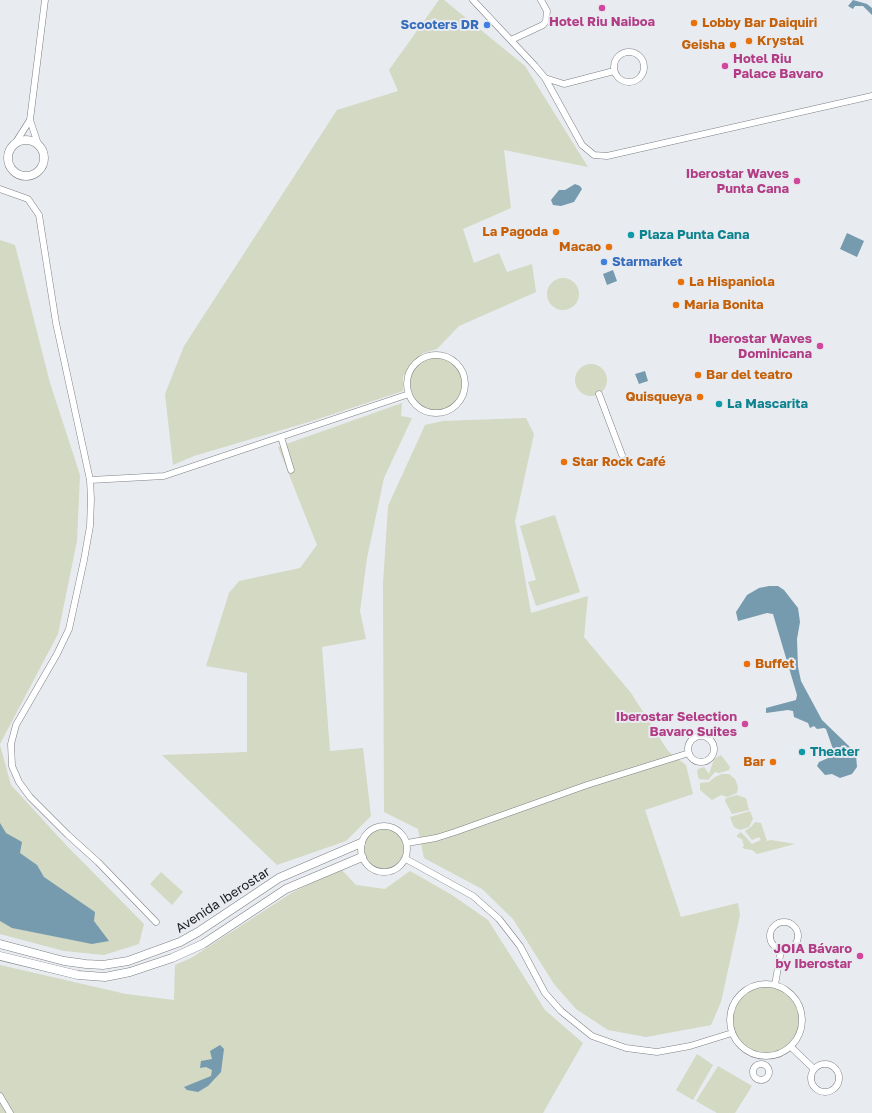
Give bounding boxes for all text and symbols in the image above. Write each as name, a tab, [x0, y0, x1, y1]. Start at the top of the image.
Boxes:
marker: Hotel Riu Naiboa	[597, 3, 607, 13]
place label: Hotel Riu Naiboa	[549, 14, 655, 30]
place label: Lobby Bar Daiquiri	[702, 15, 817, 31]
place label: Scooters DR	[400, 17, 479, 33]
marker: Lobby Bar Daiquiri	[689, 18, 699, 28]
marker: Scooters DR	[482, 20, 492, 30]
place label: Krystal	[757, 33, 804, 49]
marker: Krystal	[744, 36, 754, 46]
place label: Geisha	[682, 37, 725, 53]
marker: Geisha	[728, 40, 738, 50]
place label: Hotel Riu Palace Bavaro	[733, 51, 823, 82]
marker: Hotel Riu Palace Bavaro	[720, 61, 730, 71]
place label: Iberostar Waves Punta Cana	[686, 166, 789, 197]
marker: Iberostar Waves Punta Cana	[792, 176, 802, 186]
place label: La Pagoda	[482, 224, 548, 240]
marker: La Pagoda	[551, 227, 561, 237]
place label: Plaza Punta Cana	[639, 227, 749, 243]
marker: Plaza Punta Cana	[626, 230, 636, 240]
place label: Macao	[559, 239, 601, 255]
marker: Macao	[604, 242, 614, 252]
place label: Starmarket	[612, 254, 682, 270]
marker: Starmarket	[599, 257, 609, 267]
place label: La Hispaniola	[689, 274, 775, 290]
marker: La Hispaniola	[676, 277, 686, 287]
place label: Maria Bonita	[684, 297, 764, 313]
marker: Maria Bonita	[671, 300, 681, 310]
place label: Iberostar Waves Dominicana	[709, 331, 812, 362]
marker: Iberostar Waves Dominicana	[815, 341, 825, 351]
place label: Bar del teatro	[706, 367, 793, 383]
marker: Bar del teatro	[693, 370, 703, 380]
place label: Quisqueya	[625, 389, 692, 405]
marker: Quisqueya	[695, 392, 705, 402]
place label: La Mascarita	[727, 396, 808, 412]
marker: La Mascarita	[714, 399, 724, 409]
place label: Star Rock Café	[572, 454, 666, 470]
marker: Star Rock Café	[559, 457, 569, 467]
place label: Buffet	[755, 656, 794, 672]
marker: Buffet	[742, 659, 752, 669]
place label: Iberostar Selection Bavaro Suites	[616, 709, 737, 740]
marker: Iberostar Selection Bavaro Suites	[740, 719, 750, 729]
place label: Theater	[810, 744, 859, 760]
marker: Theater	[797, 747, 807, 757]
place label: Bar	[743, 754, 765, 770]
marker: Bar	[768, 757, 778, 767]
street label: Avenida Iberostar	[173, 864, 273, 936]
place label: JOIA Bávaro by Iberostar	[774, 941, 852, 972]
marker: JOIA Bávaro by Iberostar	[855, 951, 865, 961]

